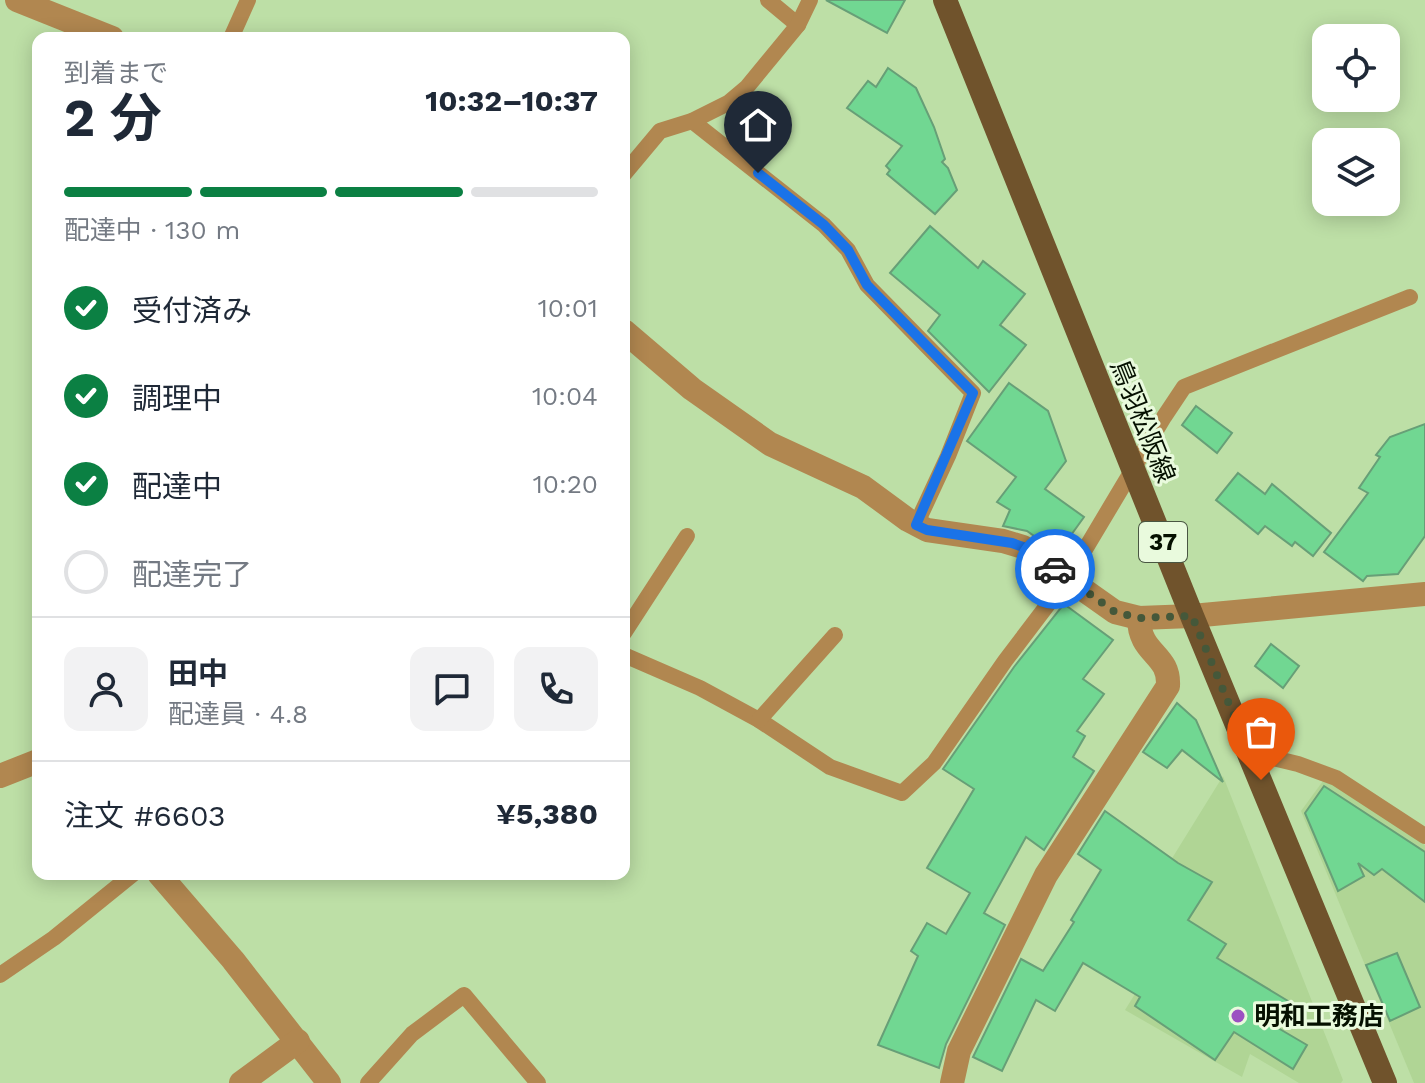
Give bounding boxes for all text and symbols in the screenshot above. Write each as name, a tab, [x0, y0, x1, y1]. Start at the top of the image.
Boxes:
map controls	[1312, 24, 1400, 216]
button: locate	[1312, 24, 1400, 112]
text: 到着まで	[64, 58, 168, 88]
text: 10:32–10:37	[425, 83, 598, 118]
text: 2 分	[64, 88, 162, 149]
pin	[724, 91, 792, 173]
icon: home	[736, 103, 780, 147]
button: layers	[1312, 128, 1400, 216]
text: 配達中 · 130 m	[64, 215, 240, 245]
icon: check	[64, 286, 108, 330]
text: 受付済み	[132, 293, 252, 328]
text: 10:01	[538, 293, 598, 323]
street label: 鳥羽松阪線	[1105, 355, 1181, 487]
icon: check	[64, 374, 108, 418]
text: 調理中	[132, 381, 222, 416]
text: 10:04	[532, 381, 598, 411]
icon: check	[64, 462, 108, 506]
text: 配達中	[132, 469, 222, 504]
text: 10:20	[533, 469, 598, 499]
road number: 37	[1139, 522, 1187, 562]
courier	[1015, 529, 1095, 609]
icon: car	[1033, 547, 1077, 591]
text: 配達完了	[132, 557, 252, 592]
button: person	[64, 647, 148, 731]
button: chat	[410, 647, 494, 731]
button: phone	[514, 647, 598, 731]
text: 田中	[168, 656, 228, 691]
pin	[1227, 698, 1295, 780]
text: 配達員 · 4.8	[168, 699, 308, 729]
icon: bag	[1239, 710, 1283, 754]
text: ¥5,380	[496, 796, 598, 831]
text: 注文 #6603	[64, 798, 225, 833]
place label: 明和工務店	[1254, 1001, 1384, 1031]
marker: 明和工務店	[1229, 1007, 1247, 1025]

